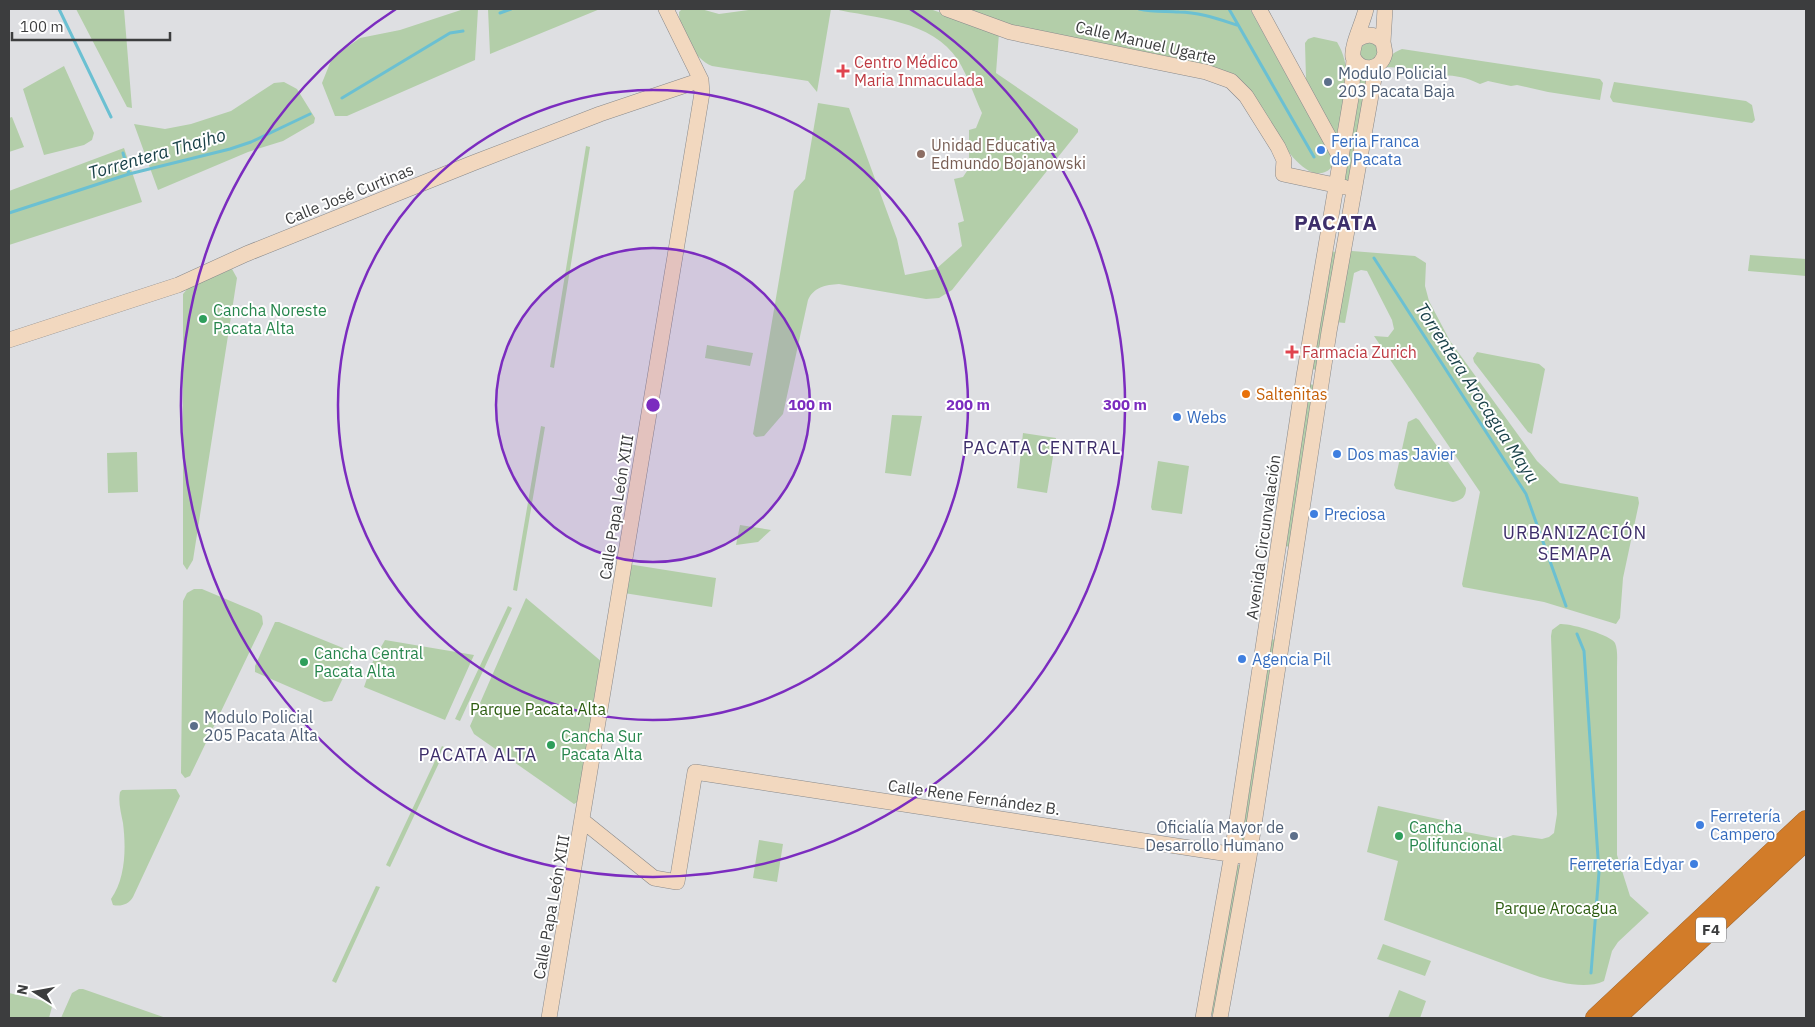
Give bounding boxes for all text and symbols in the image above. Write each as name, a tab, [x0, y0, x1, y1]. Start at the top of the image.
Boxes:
scale bar	[12, 10, 170, 42]
street label: Calle Manuel Ugarte	[1073, 16, 1219, 68]
text: 100 m	[20, 17, 64, 36]
place label: Centro Médico Maria Inmaculada	[854, 52, 984, 90]
place label: Modulo Policial 203 Pacata Baja	[1338, 63, 1455, 101]
marker: Centro Médico Maria Inmaculada	[836, 64, 850, 78]
marker: Modulo Policial 203 Pacata Baja	[1322, 76, 1334, 88]
water label: Torrentera Thajho	[85, 123, 229, 184]
place label: Feria Franca de Pacata	[1331, 131, 1420, 169]
place label: Unidad Educativa Edmundo Bojanowski	[931, 135, 1086, 173]
marker: Feria Franca de Pacata	[1315, 144, 1327, 156]
marker: Unidad Educativa Edmundo Bojanowski	[915, 148, 927, 160]
street label: Calle José Curtinas	[282, 159, 416, 229]
district label: PACATA	[1294, 208, 1378, 236]
water label: Torrentera Arocagua Mayu	[1410, 298, 1545, 488]
place label: Cancha Noreste Pacata Alta	[213, 300, 327, 338]
marker: Cancha Noreste Pacata Alta	[197, 313, 209, 325]
place label: Farmacia Zurich	[1302, 342, 1417, 362]
marker: Farmacia Zurich	[1286, 346, 1298, 358]
place label: Salteñitas	[1256, 384, 1328, 404]
marker: Salteñitas	[1240, 388, 1252, 400]
text: 100 m	[788, 395, 832, 414]
text: 200 m	[946, 395, 990, 414]
text: 300 m	[1103, 395, 1147, 414]
centre of rings	[644, 396, 662, 414]
place label: Webs	[1187, 407, 1227, 427]
marker: Webs	[1171, 411, 1183, 423]
street label: Calle Papa León XIII	[595, 433, 637, 581]
district label: PACATA CENTRAL	[963, 436, 1121, 459]
place label: Dos mas Javier	[1347, 444, 1456, 464]
marker: Dos mas Javier	[1331, 448, 1343, 460]
street label: Avenida Circunvalación	[1242, 453, 1284, 621]
place label: Preciosa	[1324, 504, 1386, 524]
marker: Preciosa	[1308, 508, 1320, 520]
district label: URBANIZACIÓN SEMAPA	[1503, 521, 1647, 565]
place label: Cancha Central Pacata Alta	[314, 643, 423, 681]
place label: Agencia Pil	[1252, 649, 1331, 669]
marker: Agencia Pil	[1236, 653, 1248, 665]
marker: Cancha Central Pacata Alta	[298, 656, 310, 668]
park label: Parque Pacata Alta	[470, 699, 606, 719]
place label: Modulo Policial 205 Pacata Alta	[204, 707, 318, 745]
marker: Modulo Policial 205 Pacata Alta	[188, 720, 200, 732]
place label: Cancha Sur Pacata Alta	[561, 726, 643, 764]
marker: Cancha Sur Pacata Alta	[545, 739, 557, 751]
district label: PACATA ALTA	[419, 743, 537, 766]
street label: Calle Rene Fernández B.	[887, 775, 1061, 819]
place label: Ferretería Campero	[1710, 806, 1781, 844]
place label: Oficialía Mayor de Desarrollo Humano	[1145, 817, 1284, 855]
place label: Cancha Polifuncional	[1409, 817, 1502, 855]
marker: Ferretería Campero	[1694, 819, 1706, 831]
marker: Oficialía Mayor de Desarrollo Humano	[1288, 830, 1300, 842]
marker: Cancha Polifuncional	[1393, 830, 1405, 842]
street label: Calle Papa León XIII	[528, 833, 574, 981]
place label: Ferretería Edyar	[1569, 854, 1684, 874]
marker: Ferretería Edyar	[1688, 858, 1700, 870]
park label: Parque Arocagua	[1495, 898, 1618, 918]
road number: F4	[1696, 918, 1726, 942]
north arrow	[10, 967, 60, 1017]
text: N	[12, 983, 32, 996]

